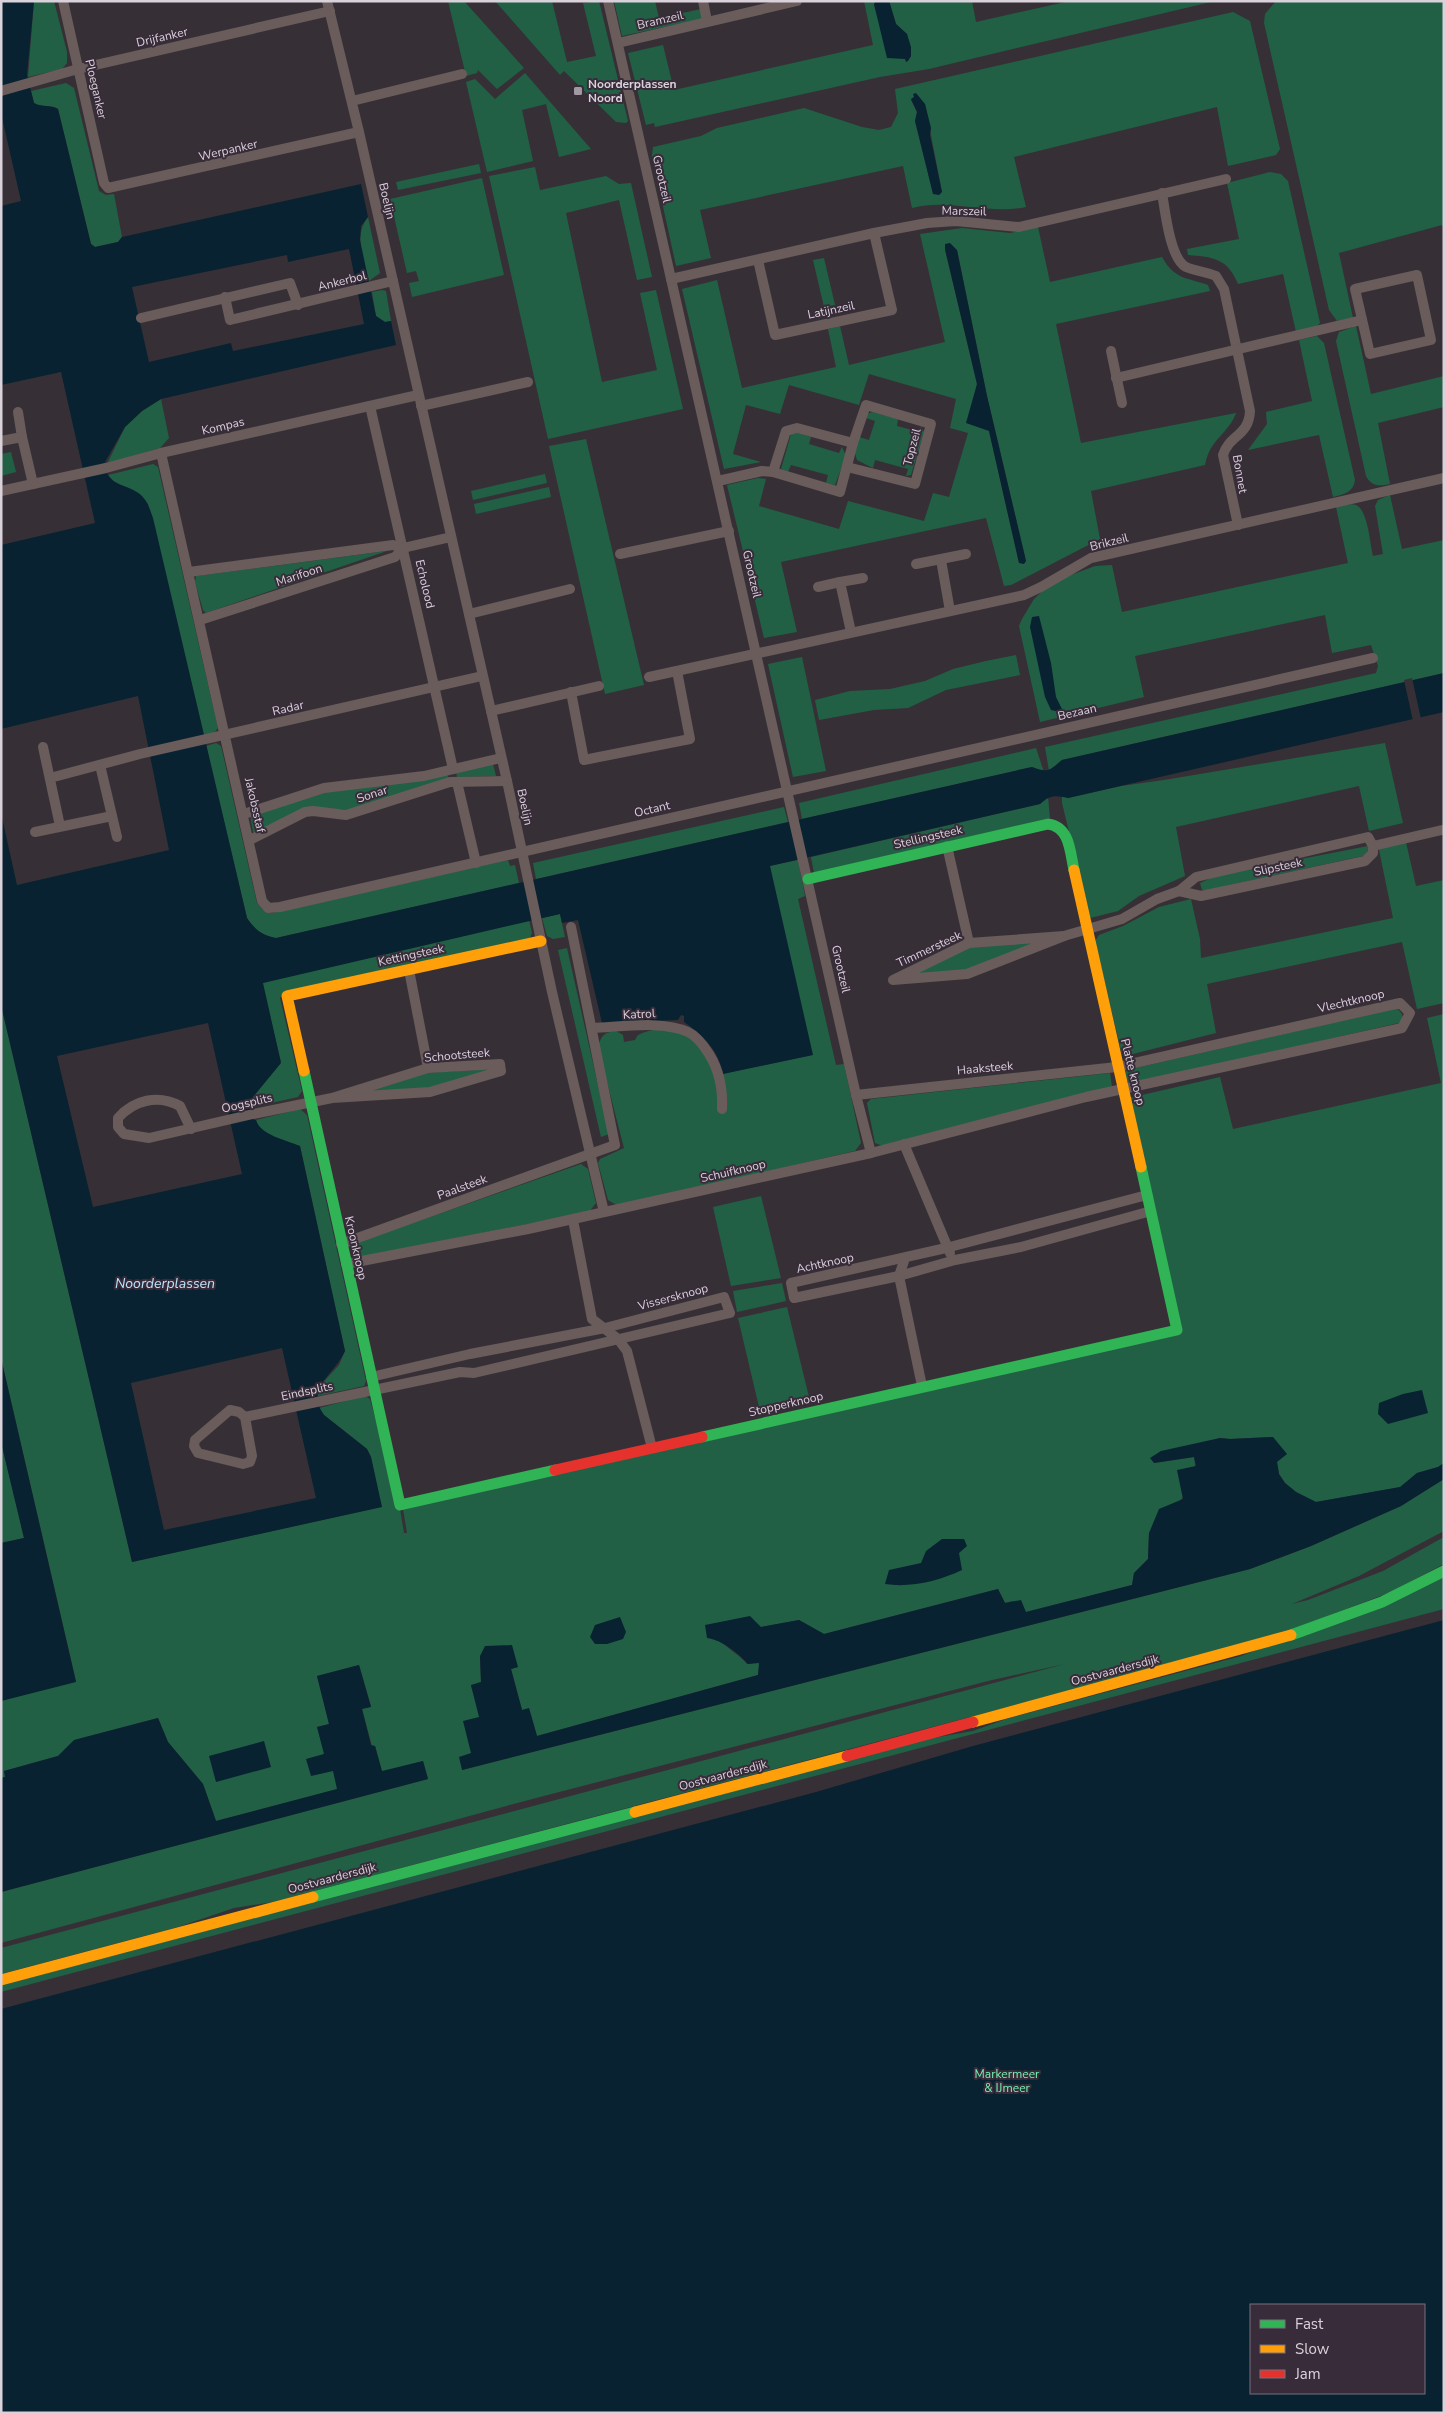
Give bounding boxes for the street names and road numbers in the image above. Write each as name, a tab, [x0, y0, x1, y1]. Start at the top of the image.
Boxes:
street label: Bramzeil	[635, 7, 685, 33]
street label: Drijfanker	[135, 23, 190, 51]
street label: Ploeganker	[81, 58, 111, 121]
street label: Werpanker	[197, 135, 260, 165]
street label: Grootzeil	[649, 154, 675, 205]
street label: Boelijn	[375, 181, 399, 221]
street label: Marszeil	[941, 203, 987, 219]
street label: Ankerbol	[316, 267, 368, 295]
street label: Latijnzeil	[806, 297, 856, 323]
street label: Kompas	[200, 413, 246, 439]
street label: Topzeil	[899, 426, 925, 467]
street label: Bonnet	[1229, 453, 1251, 495]
street label: Brikzeil	[1088, 529, 1130, 555]
street label: Grootzeil	[739, 549, 765, 600]
street label: Echolood	[412, 558, 438, 610]
street label: Marifoon	[274, 560, 324, 590]
street label: Radar	[271, 696, 306, 719]
street label: Bezaan	[1056, 700, 1098, 724]
street label: Jakobsstaf	[241, 775, 269, 835]
street label: Sonar	[355, 781, 390, 806]
street label: Boelijn	[513, 787, 537, 827]
street label: Octant	[632, 797, 672, 821]
street label: Stellingsteek	[892, 821, 965, 853]
street label: Slipsteek	[1252, 854, 1305, 880]
street label: Timmersteek	[894, 927, 965, 971]
street label: Kettingsteek	[376, 940, 447, 970]
street label: Grootzeil	[828, 944, 854, 995]
street label: Vlechtknoop	[1315, 986, 1386, 1017]
street label: Katrol	[622, 1005, 656, 1023]
street label: Platte knoop	[1117, 1037, 1149, 1107]
street label: Schootsteek	[423, 1044, 491, 1066]
street label: Haaksteek	[956, 1057, 1015, 1078]
street label: Oogsplits	[220, 1089, 274, 1117]
street label: Schuifknoop	[699, 1156, 767, 1186]
street label: Paalsteek	[435, 1170, 490, 1203]
street label: Kroonknoop	[341, 1215, 371, 1281]
street label: Achtknoop	[795, 1249, 855, 1277]
street label: Vissersknoop	[635, 1280, 710, 1314]
street label: Eindsplits	[280, 1378, 335, 1404]
street label: Stopperknoop	[747, 1388, 825, 1420]
street label: Oostvaardersdijk	[1069, 1650, 1162, 1689]
street label: Oostvaardersdijk	[677, 1755, 770, 1794]
street label: Oostvaardersdijk	[286, 1858, 379, 1897]

